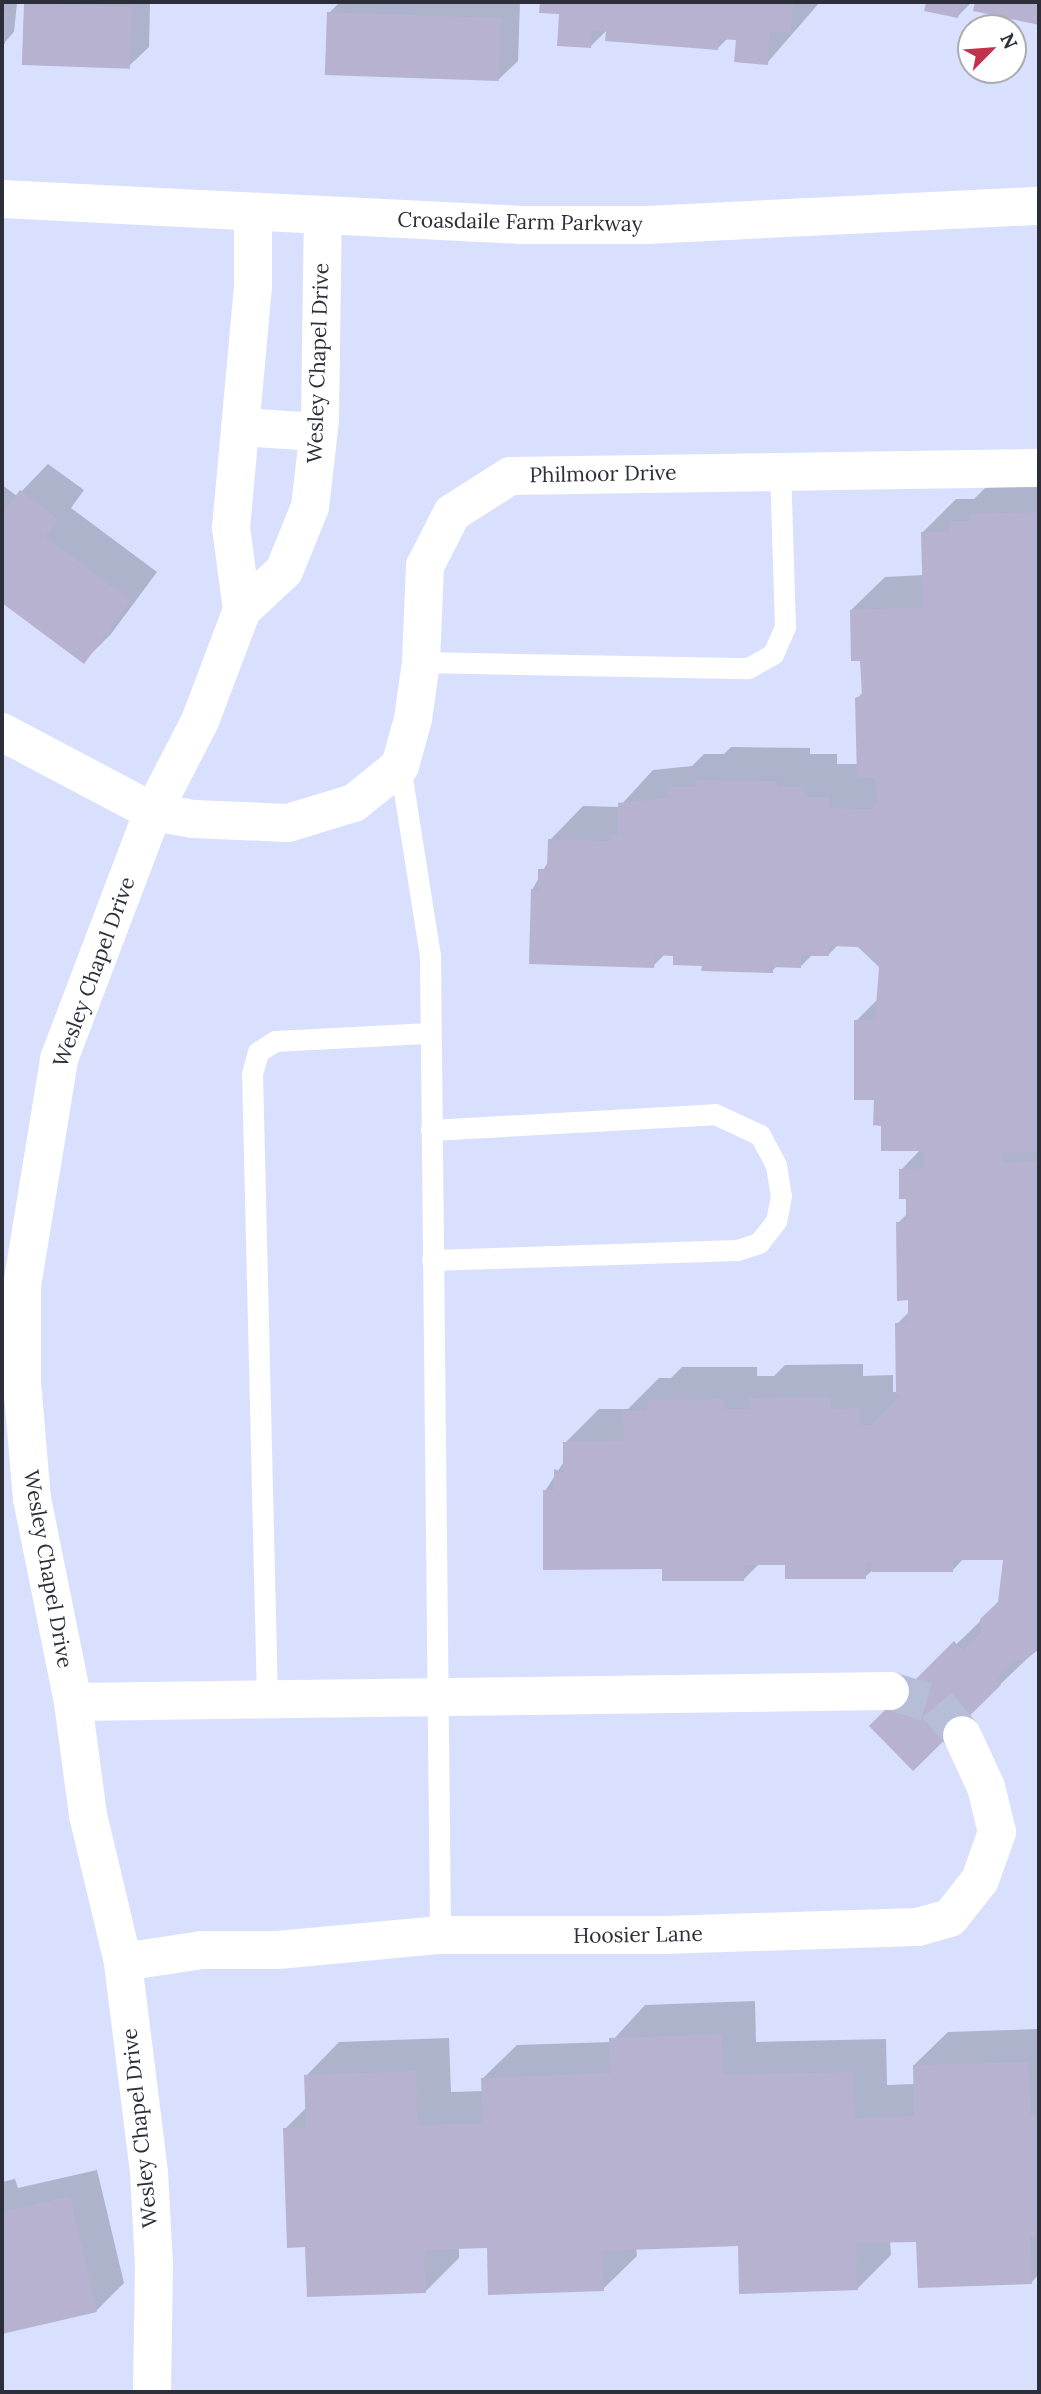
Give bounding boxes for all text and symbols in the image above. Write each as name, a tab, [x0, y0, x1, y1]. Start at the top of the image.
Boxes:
north arrow	[957, 14, 1027, 84]
text: N	[995, 29, 1023, 53]
street label: Croasdaile Farm Parkway	[397, 207, 643, 237]
street label: Wesley Chapel Drive	[302, 262, 334, 464]
street label: Philmoor Drive	[529, 460, 677, 488]
street label: Wesley Chapel Drive	[48, 873, 140, 1071]
street label: Wesley Chapel Drive	[18, 1468, 78, 1670]
street label: Hoosier Lane	[573, 1921, 703, 1949]
street label: Wesley Chapel Drive	[117, 2027, 163, 2229]

